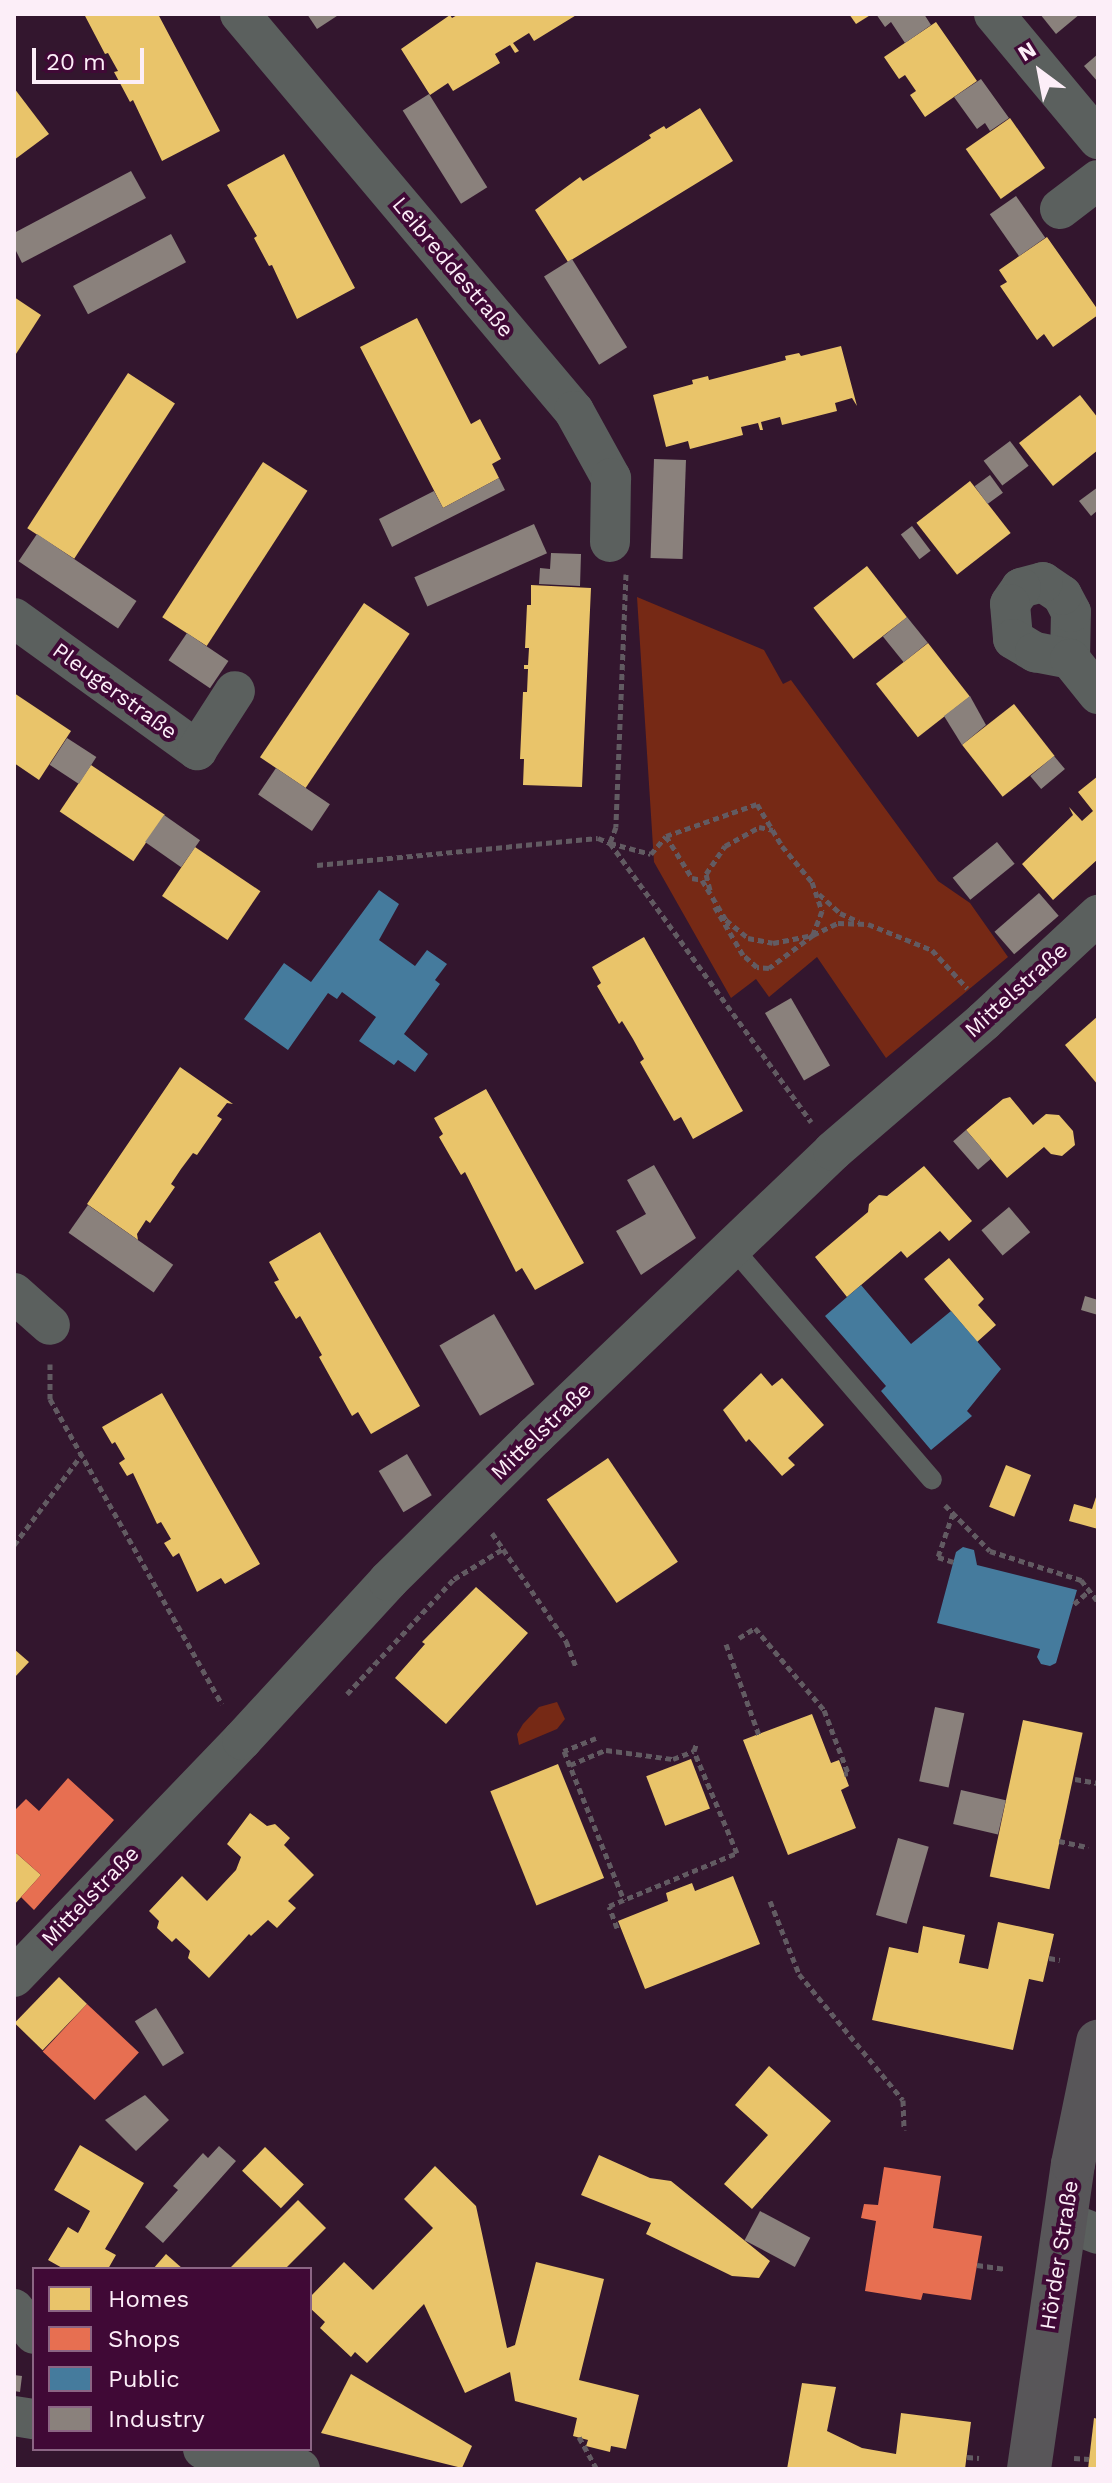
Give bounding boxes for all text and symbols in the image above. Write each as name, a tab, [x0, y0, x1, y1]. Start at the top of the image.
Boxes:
scale bar	[36, 32, 148, 82]
north arrow	[1000, 32, 1080, 112]
text: N	[1013, 36, 1041, 66]
text: 20 m	[46, 48, 106, 76]
street label: Leibreddestraße	[387, 191, 519, 343]
street label: Pleugerstraße	[48, 637, 182, 745]
street label: Mittelstraße	[959, 937, 1073, 1043]
street label: Mittelstraße	[485, 1377, 597, 1485]
street label: Mittelstraße	[36, 1840, 144, 1952]
street label: Hörder Straße	[1034, 2178, 1084, 2332]
legend	[32, 2267, 312, 2451]
text: Homes	[108, 2285, 189, 2313]
text: Shops	[108, 2325, 180, 2353]
text: Public	[108, 2365, 180, 2393]
text: Industry	[108, 2405, 205, 2433]

